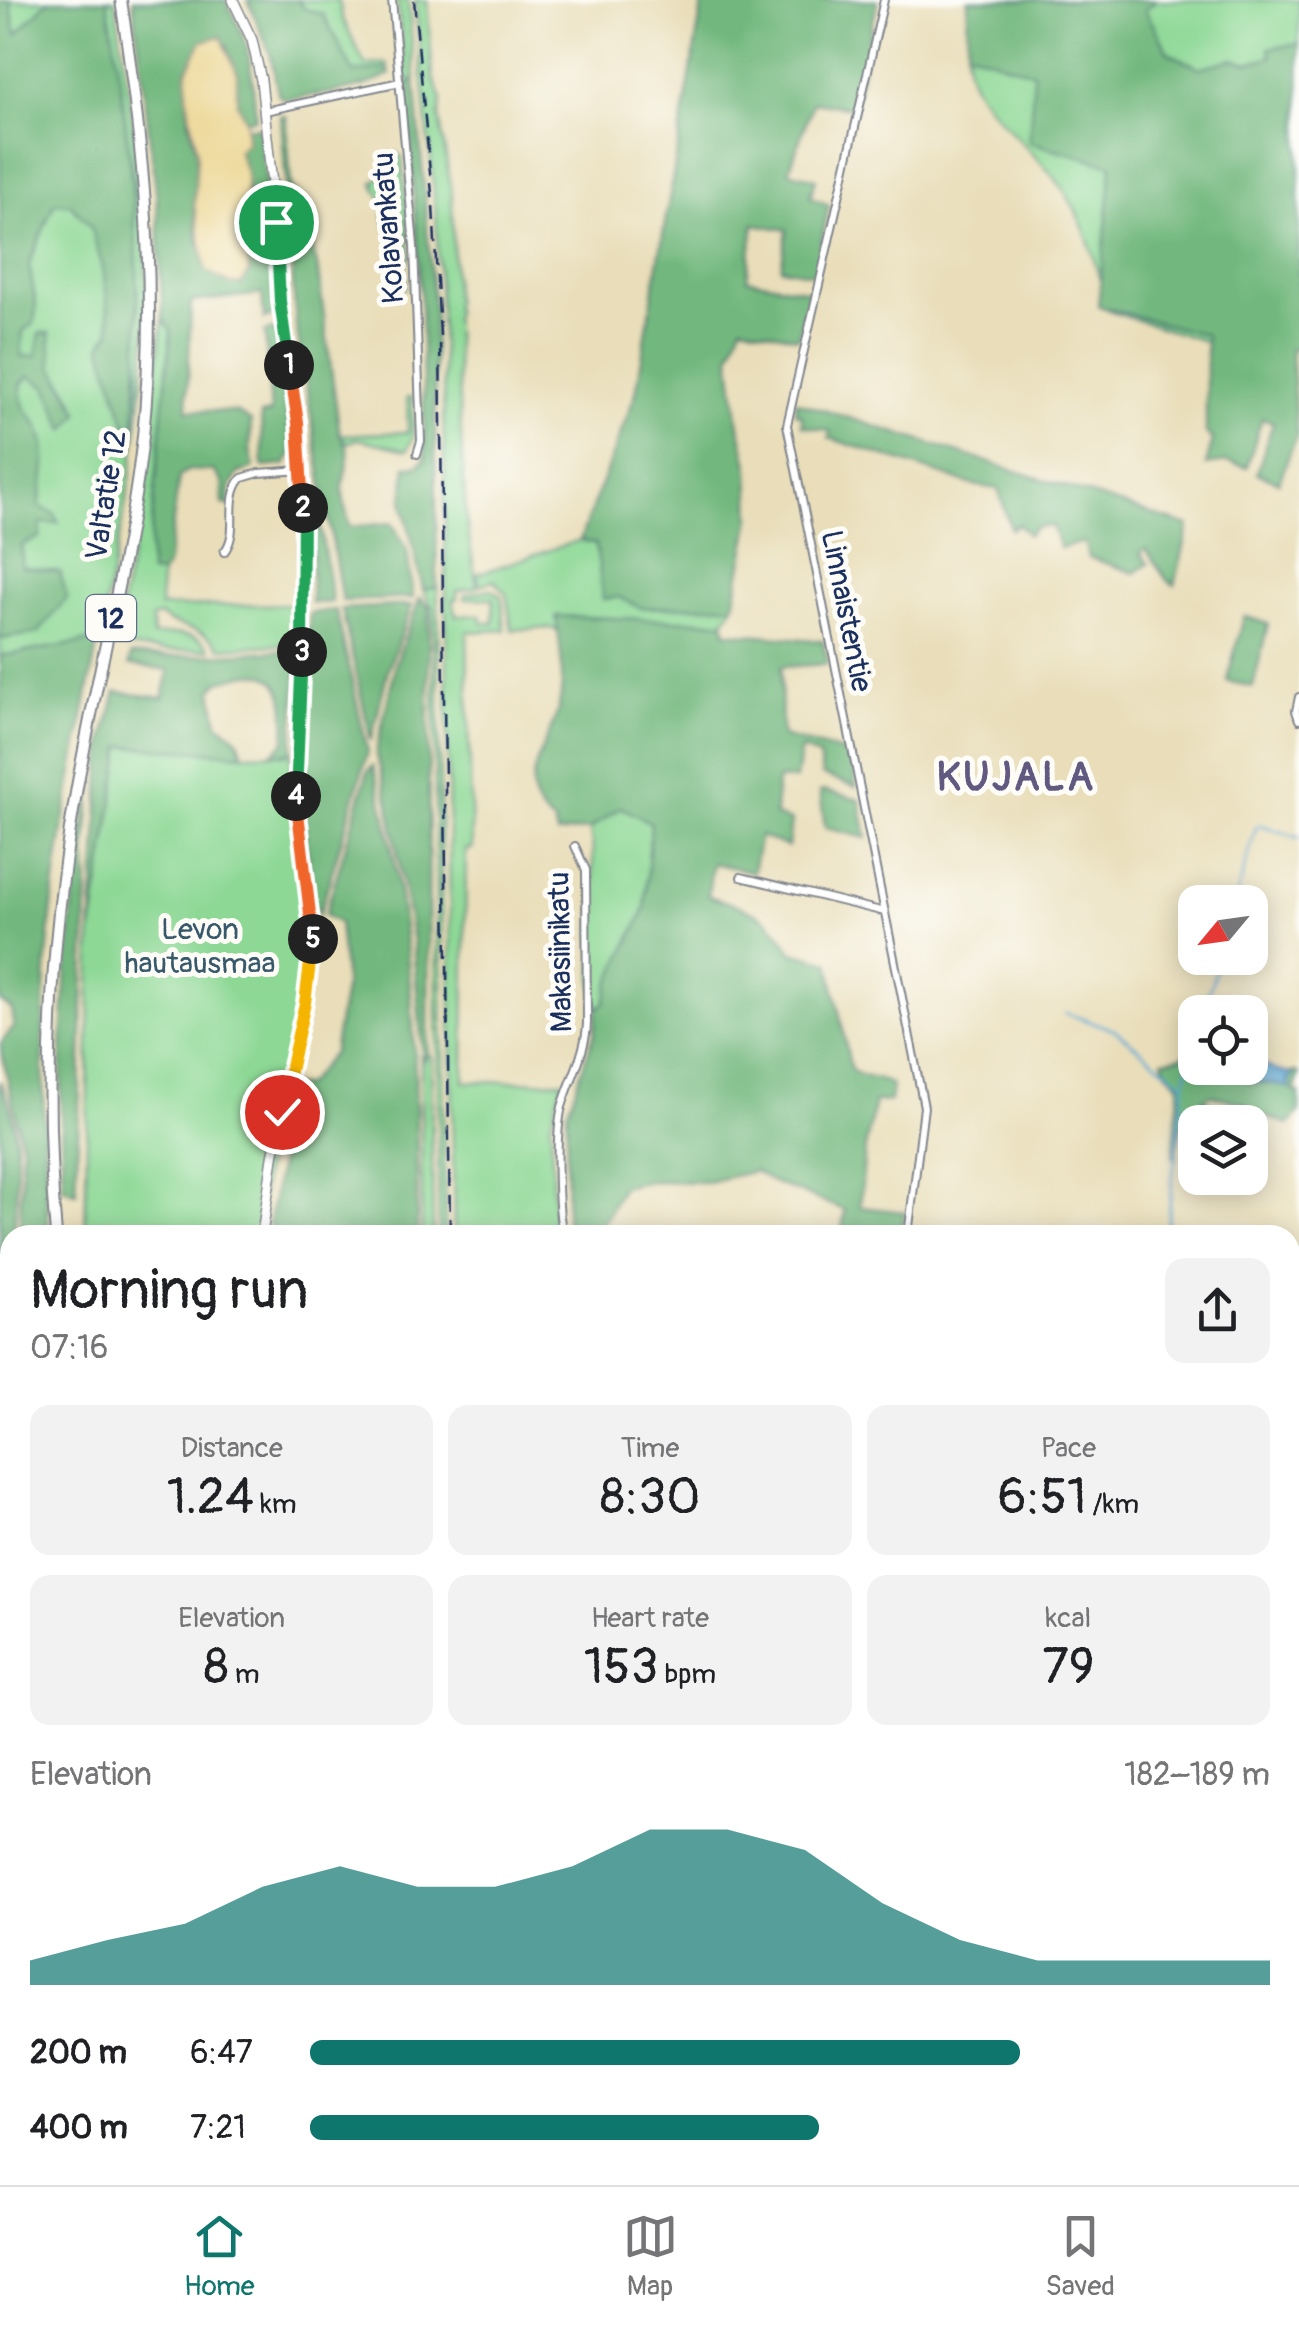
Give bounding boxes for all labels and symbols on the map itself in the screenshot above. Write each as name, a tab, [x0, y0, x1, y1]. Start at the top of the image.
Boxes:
street label: Kolavankatu	[365, 151, 412, 305]
pin	[234, 180, 319, 265]
pin: 1	[264, 340, 314, 390]
street label: Valtatie 12	[78, 427, 135, 563]
pin: 2	[278, 483, 328, 533]
street label: Linnaistentie	[813, 527, 880, 695]
road number: 12	[86, 595, 136, 641]
pin: 3	[277, 627, 327, 677]
district label: KUJALA	[936, 753, 1096, 802]
pin: 4	[271, 771, 321, 821]
street label: Makasiinikatu	[541, 871, 580, 1033]
north arrow	[1178, 885, 1268, 975]
park label: Levon hautausmaa	[125, 911, 276, 982]
pin: 5	[288, 914, 338, 964]
pin	[240, 1070, 325, 1155]

